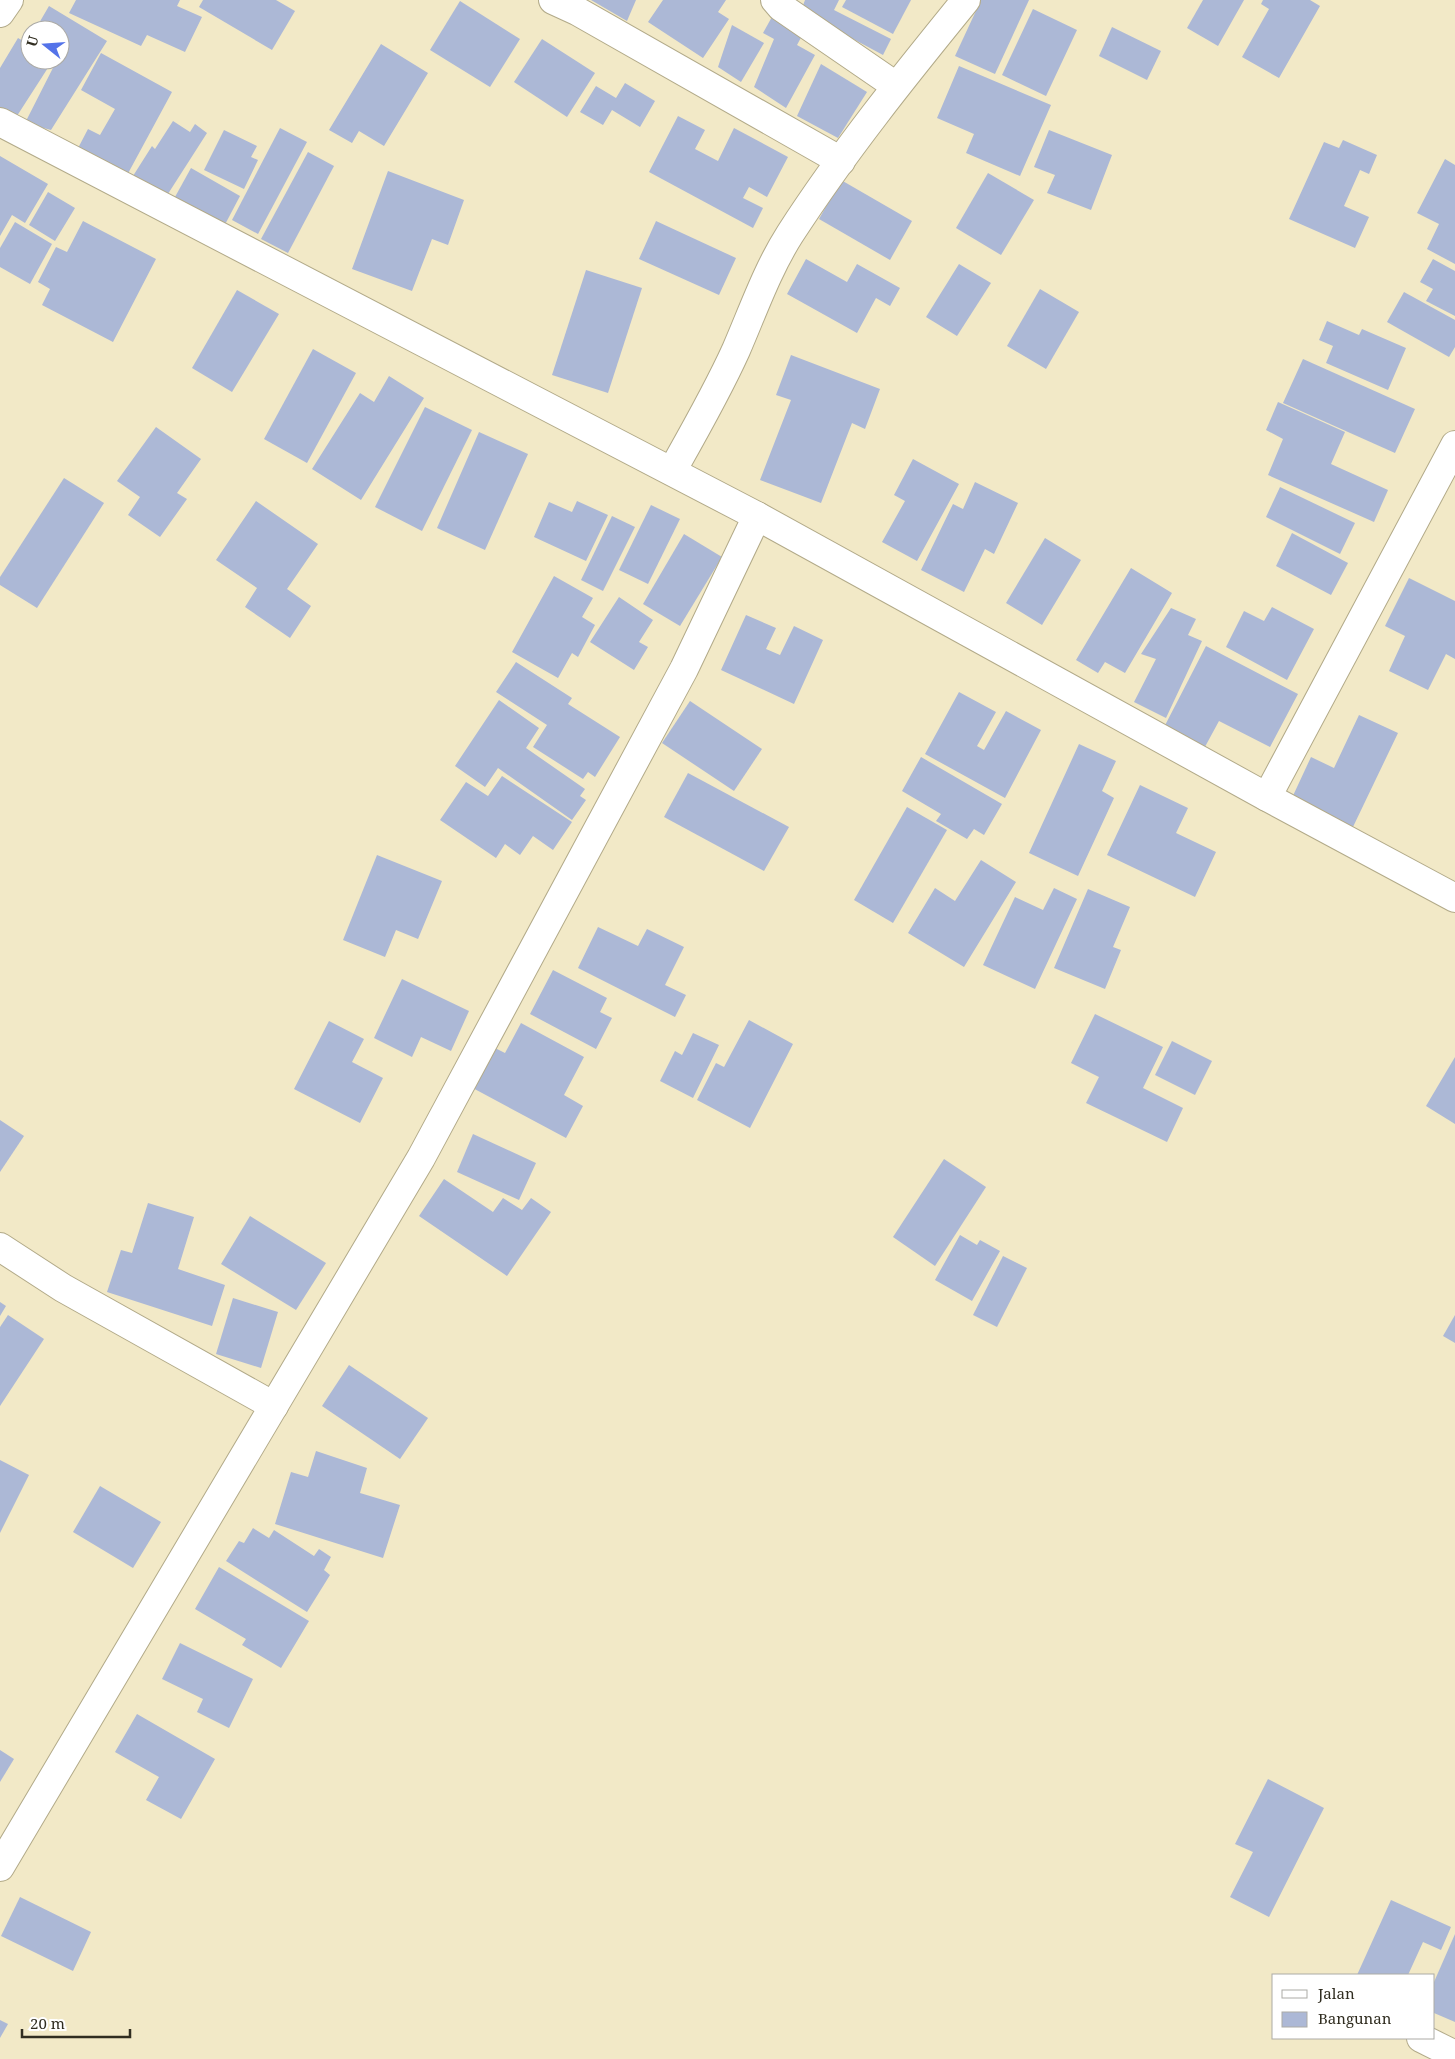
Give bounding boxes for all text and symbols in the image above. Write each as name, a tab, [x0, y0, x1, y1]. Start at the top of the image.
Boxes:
north arrow	[20, 20, 70, 70]
text: U	[21, 33, 43, 49]
legend	[1272, 1974, 1435, 2039]
text: Jalan	[1317, 1983, 1355, 2003]
scale bar	[22, 2006, 130, 2038]
text: Bangunan	[1318, 2008, 1392, 2028]
text: 20 m	[30, 2013, 65, 2033]

